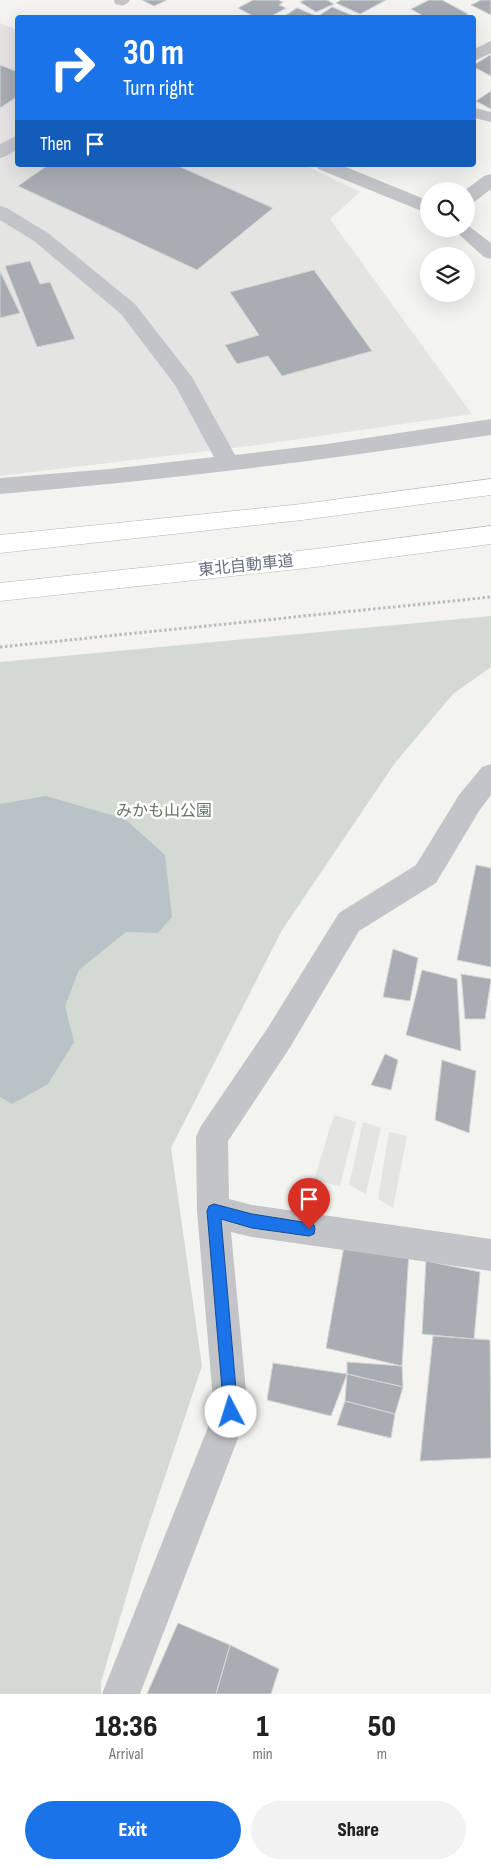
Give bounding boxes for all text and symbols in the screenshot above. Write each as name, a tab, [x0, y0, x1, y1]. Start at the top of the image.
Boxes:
text: 30 m	[123, 32, 184, 75]
icon: right	[40, 35, 105, 100]
text: Turn right	[123, 75, 194, 102]
icon: arrive	[81, 130, 109, 158]
text: Then	[40, 133, 71, 156]
map controls	[420, 182, 475, 302]
button: search	[420, 182, 475, 237]
button: layers	[420, 247, 475, 302]
street label: 東北自動車道	[197, 552, 295, 580]
park label: みかも山公園	[116, 802, 212, 821]
pin	[288, 1178, 330, 1229]
icon: arrive	[295, 1185, 323, 1213]
position arrow	[204, 1385, 256, 1437]
text: 18:36	[95, 1709, 158, 1745]
text: 1	[256, 1709, 269, 1745]
text: 50	[368, 1709, 396, 1745]
text: Arrival	[109, 1745, 143, 1764]
text: min	[253, 1745, 273, 1764]
text: m	[377, 1745, 387, 1764]
button: Exit	[25, 1801, 241, 1859]
button: Share	[251, 1801, 466, 1859]

